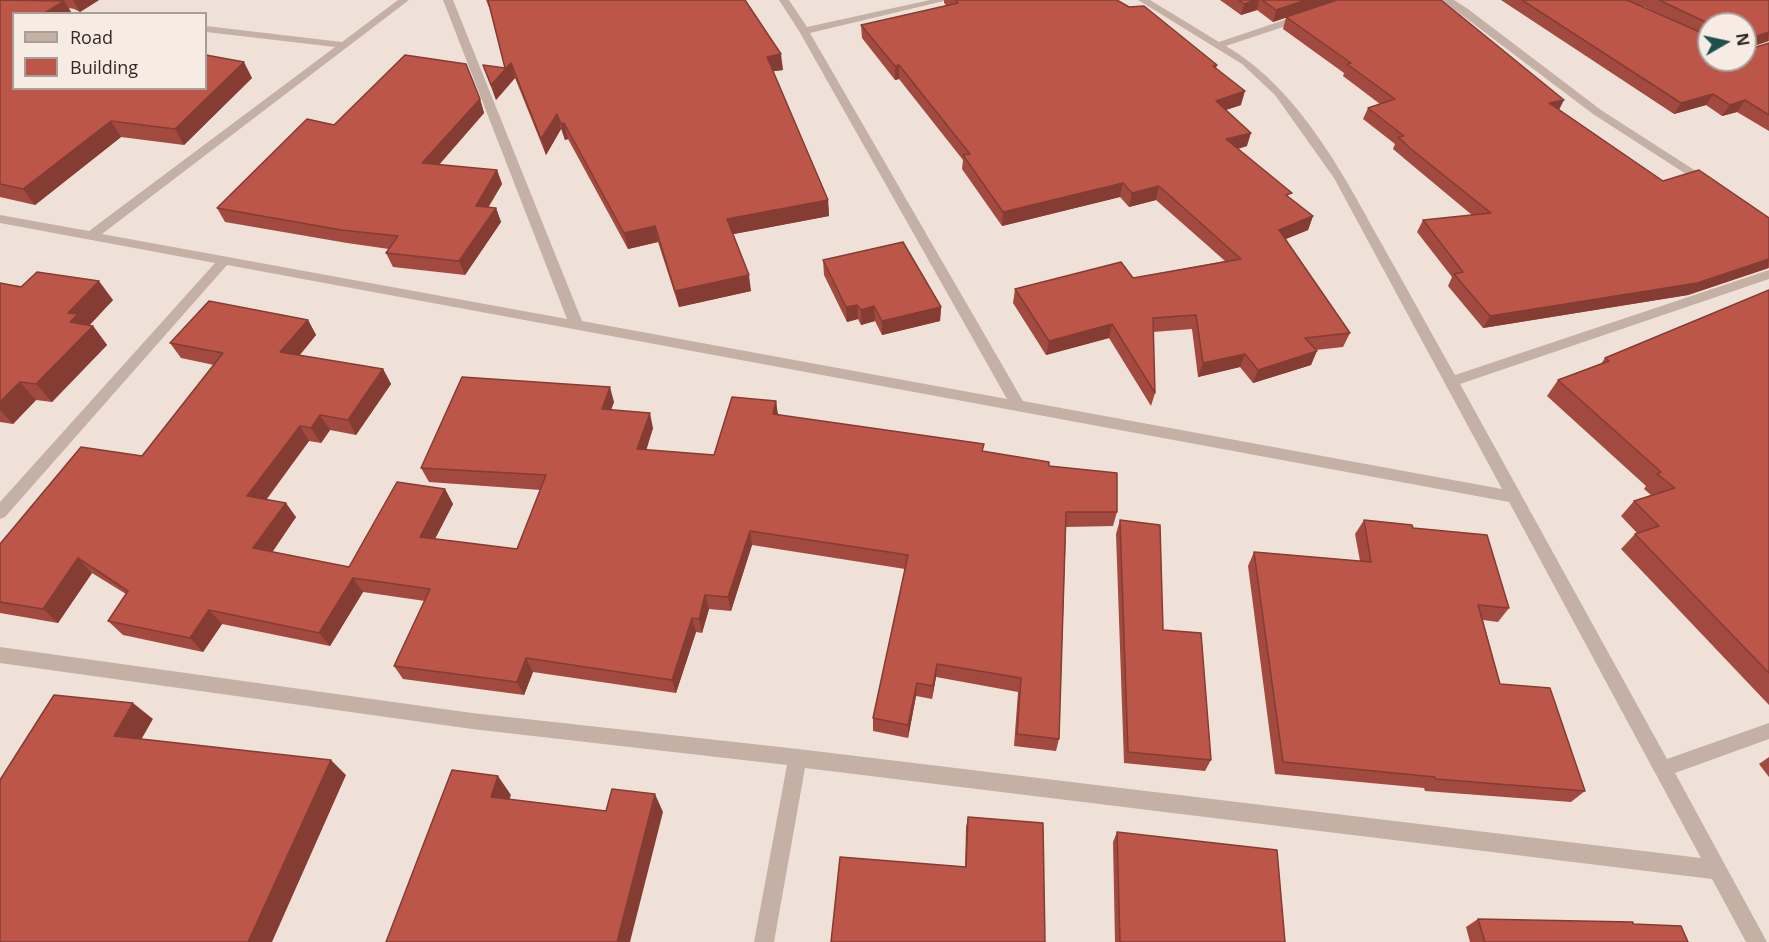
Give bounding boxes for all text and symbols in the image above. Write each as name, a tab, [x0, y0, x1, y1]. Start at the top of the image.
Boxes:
legend	[12, 12, 207, 90]
north arrow	[1697, 12, 1757, 72]
text: Road	[70, 25, 113, 49]
text: N	[1731, 31, 1755, 48]
text: Building	[70, 55, 138, 79]

